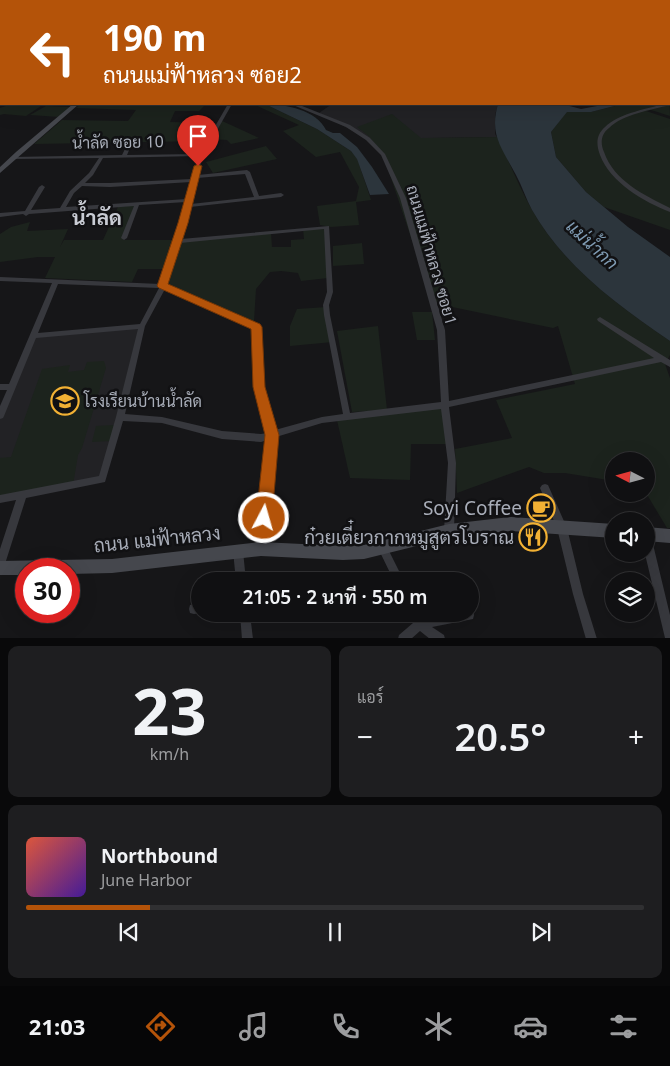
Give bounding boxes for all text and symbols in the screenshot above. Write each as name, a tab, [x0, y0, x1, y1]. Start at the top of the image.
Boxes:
text: 190 m	[103, 14, 206, 61]
icon: left	[20, 20, 85, 85]
text: ถนนแม่ฟ้าหลวง ซอย2	[103, 59, 302, 89]
pin	[177, 115, 219, 166]
icon: arrive	[184, 122, 212, 150]
street label: น้ำลัด ซอย 10	[72, 127, 164, 154]
street label: ถนนแม่ฟ้าหลวง ซอย1	[401, 182, 463, 328]
district label: น้ำลัด	[72, 200, 122, 231]
water label: แม่น้ำกก	[562, 212, 626, 274]
school or university icon: โรงเรียนบ้านน้ำลัด	[50, 386, 80, 416]
place label: โรงเรียนบ้านน้ำลัด	[83, 387, 202, 412]
north arrow	[605, 452, 655, 502]
map controls	[605, 452, 655, 622]
position arrow	[237, 491, 289, 543]
cafe icon: Soyi Coffee	[526, 493, 556, 523]
place label: Soyi Coffee	[423, 495, 522, 521]
button: sound	[605, 512, 655, 562]
street label: ถนน แม่ฟ้าหลวง	[92, 519, 222, 559]
place label: ก๋วยเตี๋ยวกากหมูสูตรโบราณ	[304, 519, 514, 551]
restaurant icon: ก๋วยเตี๋ยวกากหมูสูตรโบราณ	[518, 522, 548, 552]
speed limit sign: 30	[15, 558, 80, 623]
button: layers	[605, 572, 655, 622]
text: 21:05 · 2 นาที · 550 m	[242, 584, 428, 610]
text: 23	[132, 666, 207, 754]
text: แอร์	[357, 686, 383, 708]
text: 20.5°	[455, 710, 546, 762]
text: −	[357, 717, 373, 755]
text: +	[628, 717, 644, 755]
text: km/h	[150, 743, 189, 765]
text: Northbound	[101, 843, 218, 869]
text: June Harbor	[101, 869, 192, 891]
icon: previous	[115, 918, 143, 946]
icon: pause	[321, 918, 349, 946]
icon: next	[527, 918, 555, 946]
icon: directions	[143, 1009, 178, 1044]
icon: music	[236, 1009, 271, 1044]
icon: phone	[328, 1009, 363, 1044]
icon: climate	[421, 1009, 456, 1044]
icon: car	[513, 1009, 548, 1044]
icon: filters	[606, 1009, 641, 1044]
text: 21:03	[29, 1011, 85, 1041]

